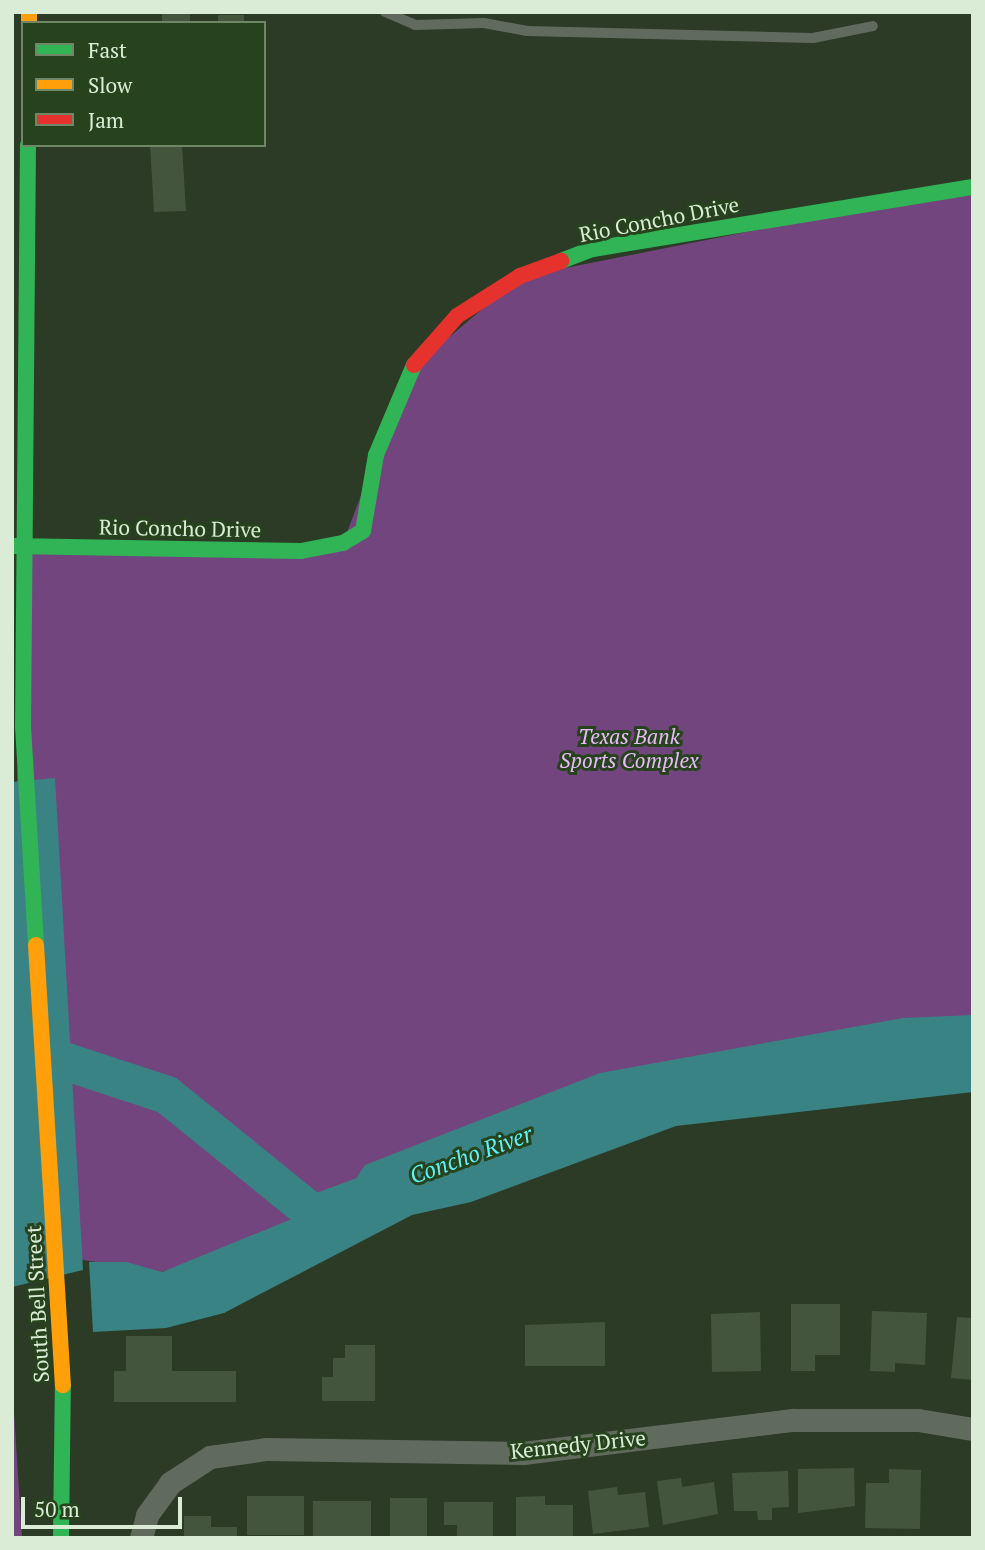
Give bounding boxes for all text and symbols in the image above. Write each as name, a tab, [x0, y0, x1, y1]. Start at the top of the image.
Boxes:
legend	[21, 21, 266, 147]
text: Fast	[88, 36, 127, 64]
text: Slow	[88, 71, 132, 99]
text: Jam	[88, 106, 124, 134]
street label: Rio Concho Drive	[577, 191, 741, 247]
street label: Rio Concho Drive	[99, 514, 261, 542]
park label: Texas Bank Sports Complex	[560, 723, 698, 773]
water label: Concho River	[406, 1120, 536, 1190]
street label: South Bell Street	[20, 1225, 54, 1383]
street label: Kennedy Drive	[509, 1424, 647, 1464]
scale bar	[24, 1484, 186, 1528]
text: 50 m	[34, 1495, 80, 1523]

